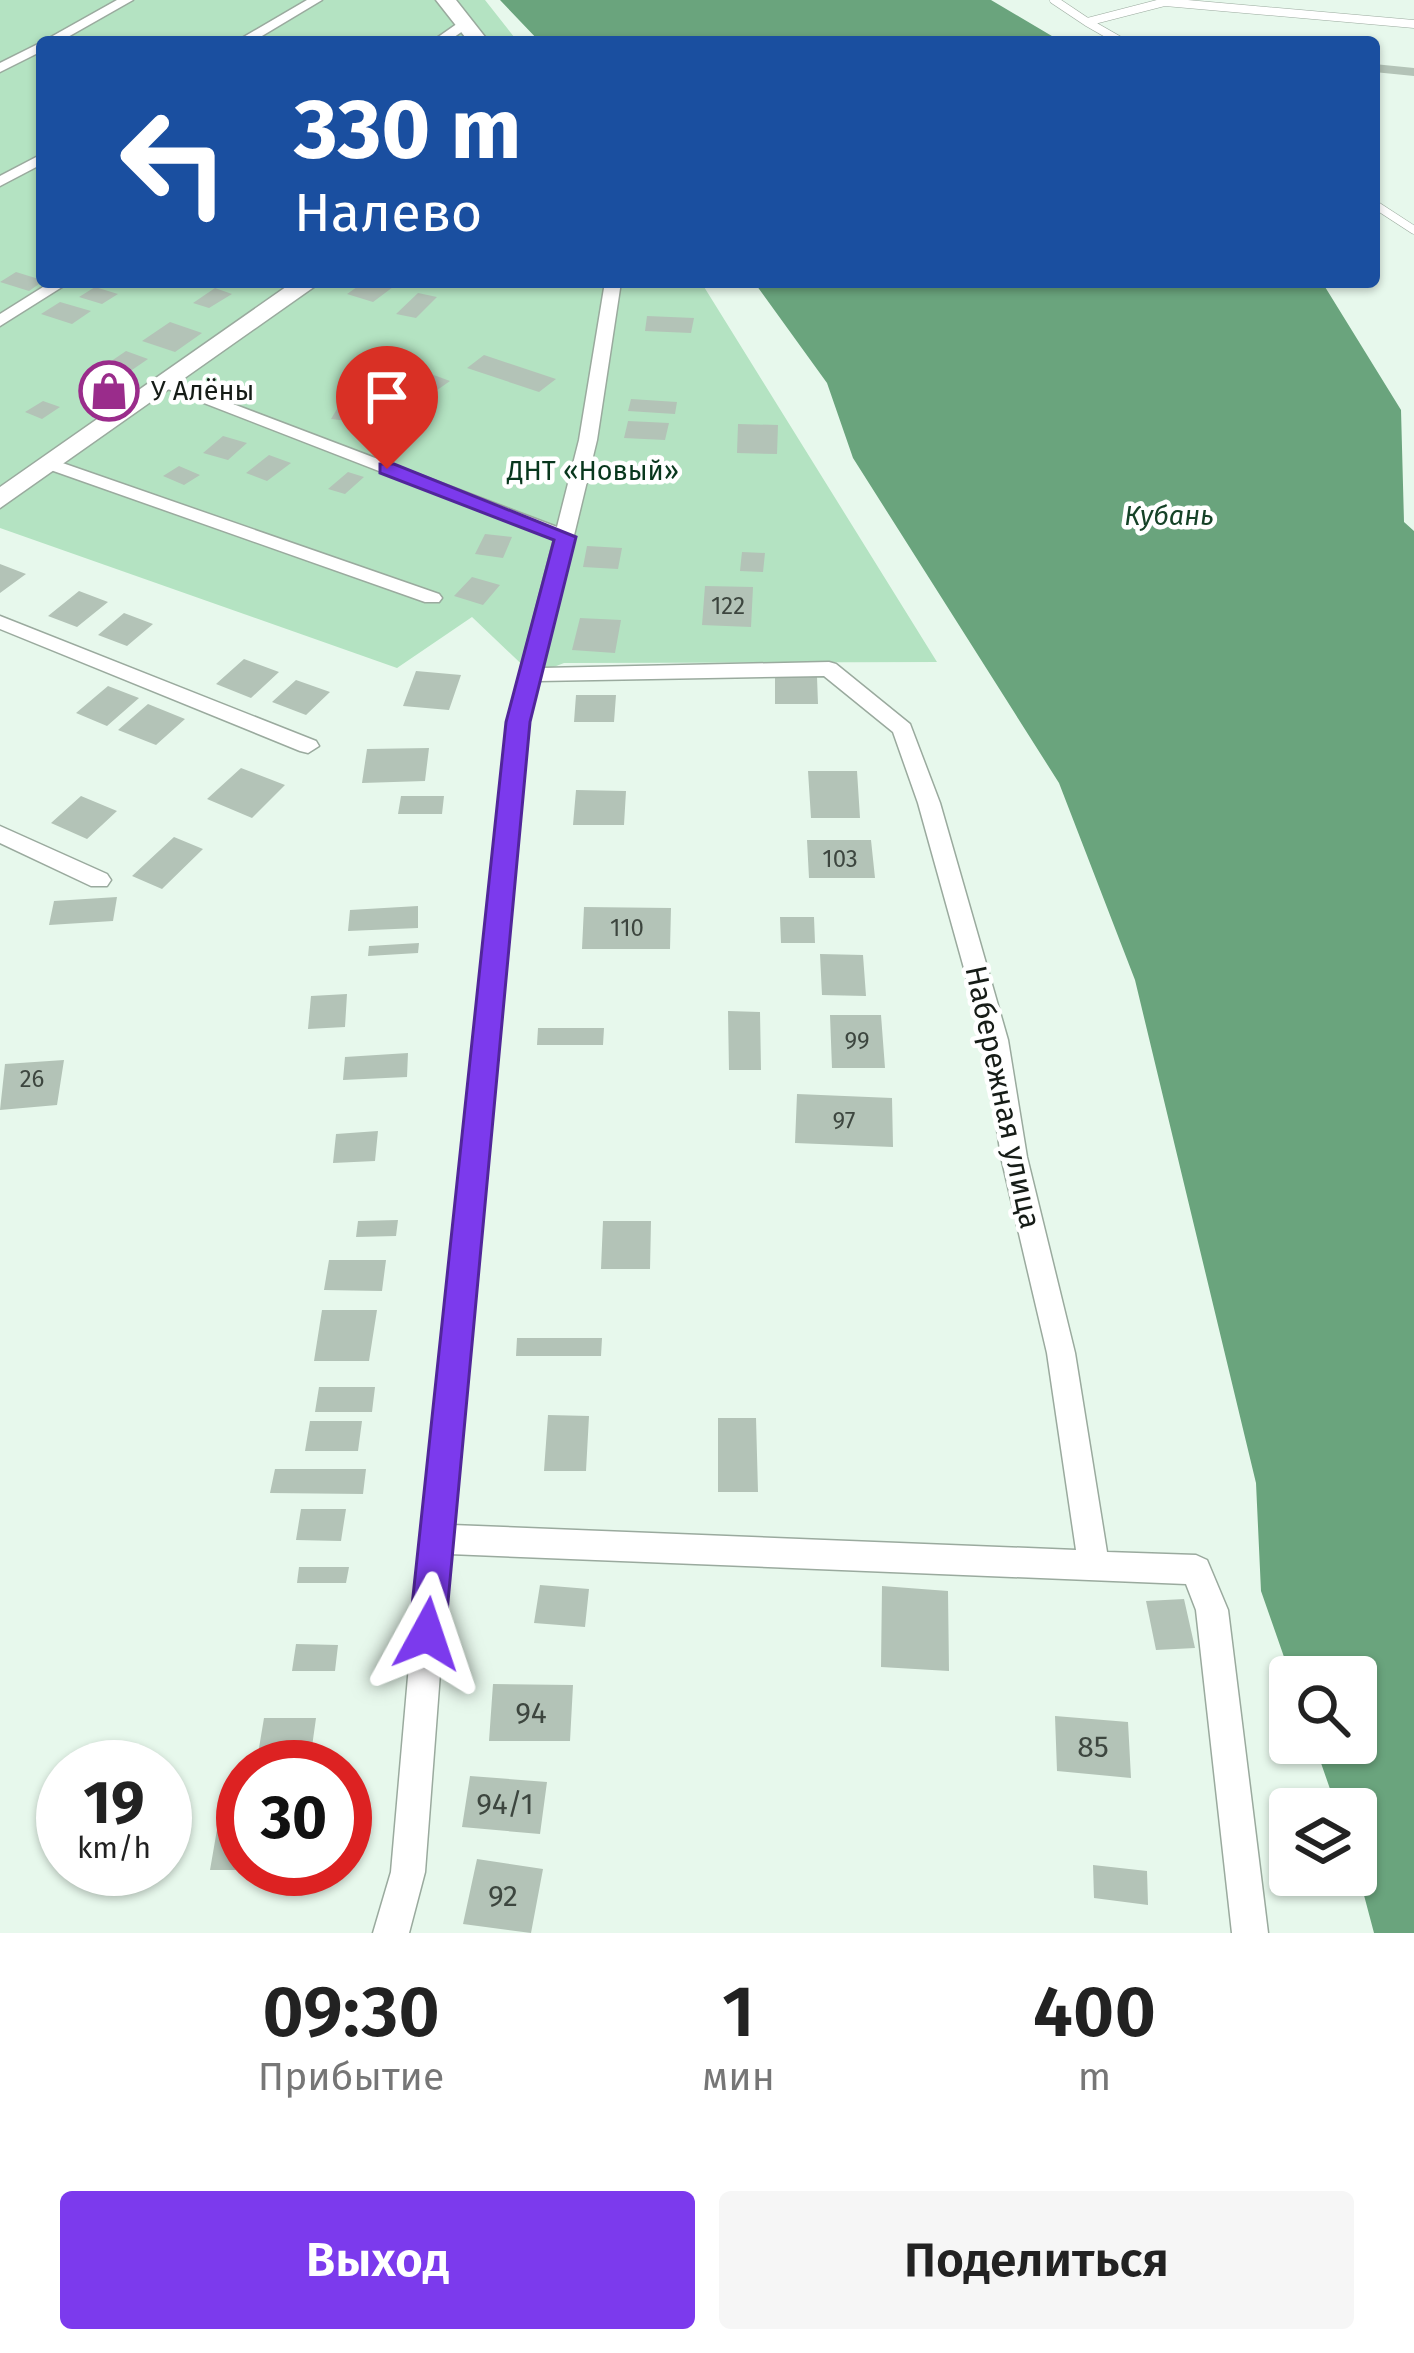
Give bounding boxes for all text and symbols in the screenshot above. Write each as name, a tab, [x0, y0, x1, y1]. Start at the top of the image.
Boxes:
text: 330 m	[294, 79, 521, 180]
icon: left	[96, 84, 252, 240]
text: Налево	[294, 181, 482, 245]
pin	[336, 346, 438, 469]
shop icon: У Алёны	[78, 360, 140, 422]
icon: arrive	[354, 364, 420, 430]
place label: У Алёны	[151, 375, 254, 407]
park label: ДНТ «Новый»	[506, 455, 679, 487]
water label: Кубань	[1124, 500, 1214, 532]
house number: 122	[711, 592, 745, 620]
house number: 103	[822, 845, 858, 873]
house number: 110	[610, 914, 644, 942]
street label: Набережная улица	[958, 962, 1048, 1232]
house number: 99	[844, 1027, 870, 1055]
house number: 26	[20, 1065, 44, 1093]
house number: 97	[833, 1107, 855, 1135]
position arrow	[364, 1571, 490, 1697]
map controls	[1269, 1656, 1377, 1896]
button: search	[1269, 1656, 1377, 1764]
house number: 94	[515, 1695, 547, 1731]
house number: 85	[1077, 1729, 1109, 1765]
speed limit sign: 30	[216, 1740, 372, 1896]
text: 19	[83, 1767, 145, 1839]
house number: 94/1	[476, 1786, 534, 1822]
button: layers	[1269, 1788, 1377, 1896]
text: km/h	[77, 1830, 151, 1866]
house number: 92	[488, 1878, 518, 1914]
text: 09:30	[262, 1969, 440, 2055]
text: 1	[722, 1969, 755, 2055]
text: 400	[1033, 1969, 1156, 2055]
text: Прибытие	[258, 2054, 444, 2100]
text: мин	[702, 2054, 775, 2100]
text: m	[1078, 2054, 1111, 2100]
button: Выход	[60, 2191, 695, 2329]
button: Поделиться	[719, 2191, 1354, 2329]

